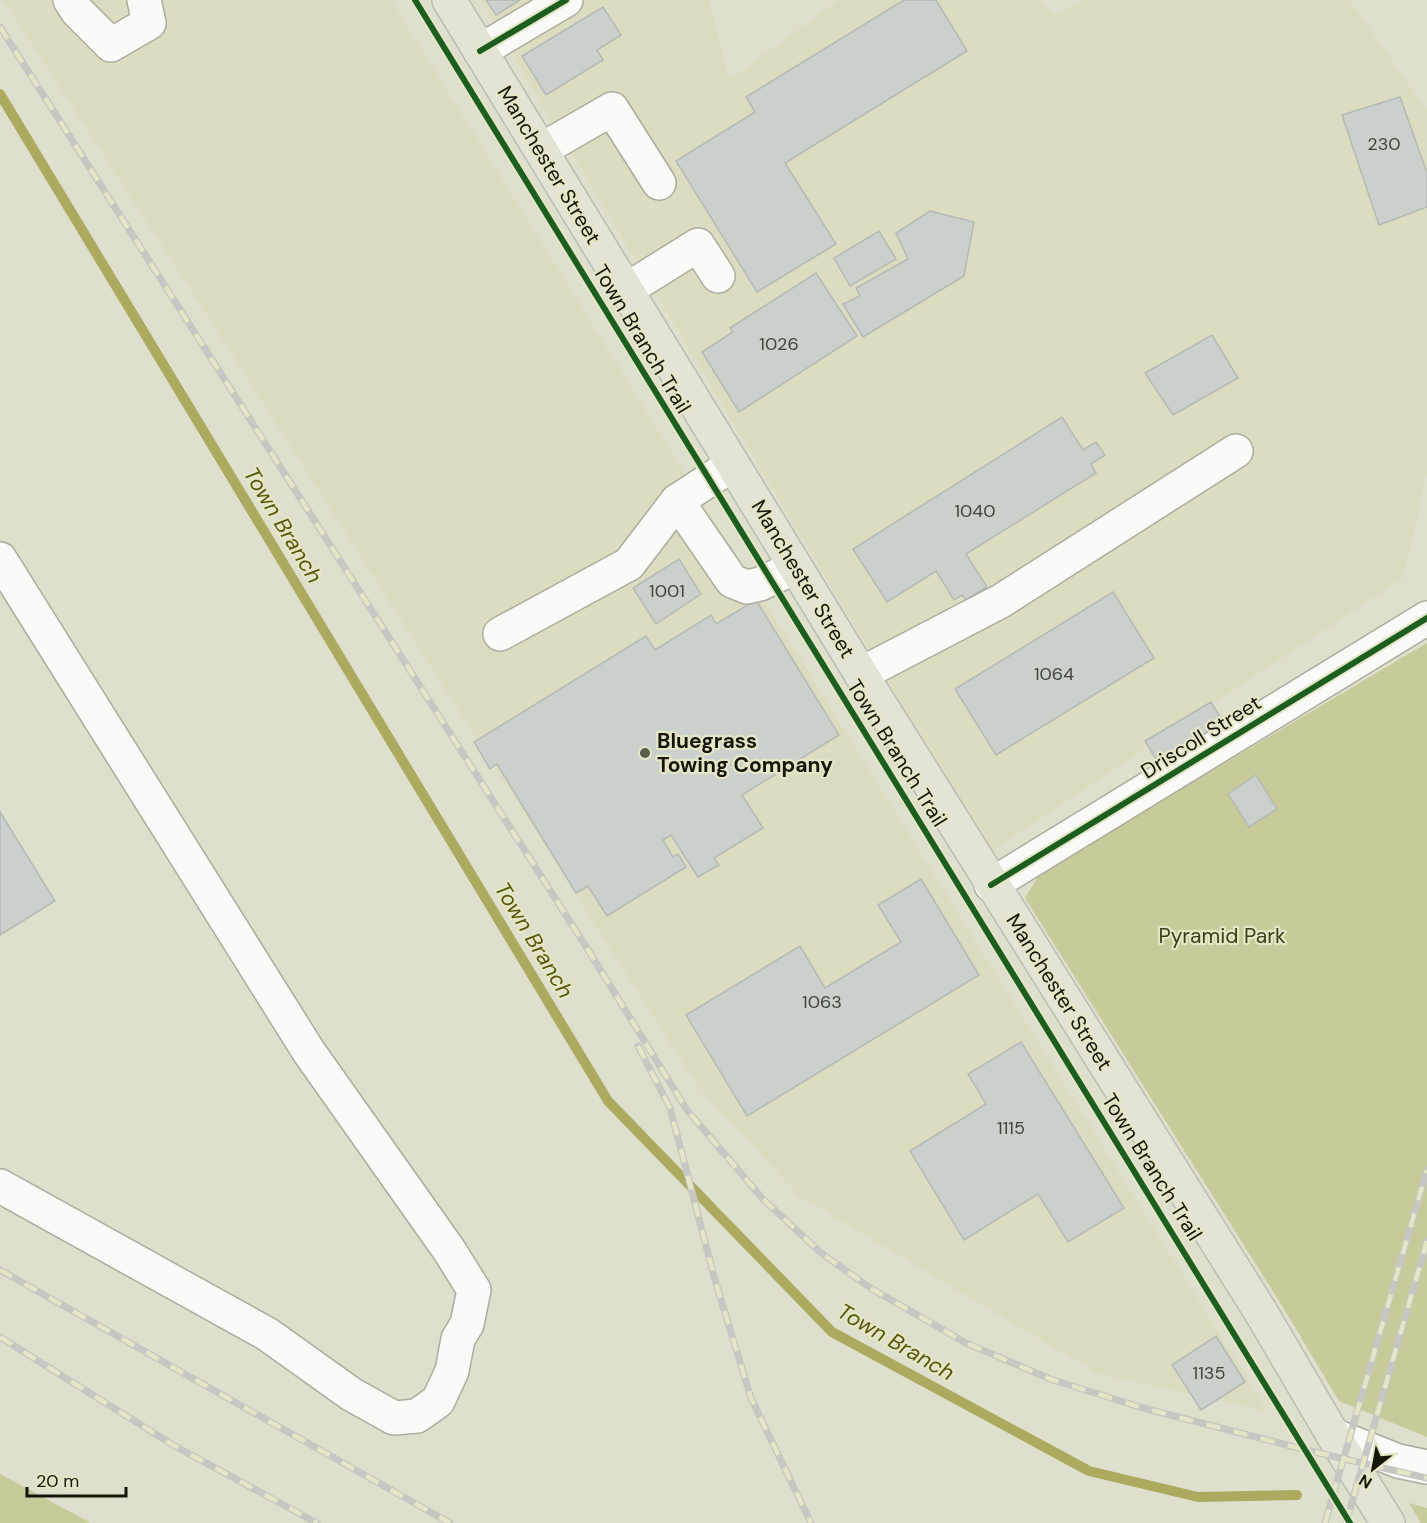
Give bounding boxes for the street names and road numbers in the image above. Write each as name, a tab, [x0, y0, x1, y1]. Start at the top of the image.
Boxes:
street label: Manchester Street	[491, 81, 607, 249]
street label: Town Branch Trail	[587, 259, 697, 419]
street label: Manchester Street	[745, 495, 861, 663]
street label: Town Branch Trail	[840, 674, 954, 832]
street label: Driscoll Street	[1136, 689, 1266, 785]
street label: Manchester Street	[999, 908, 1119, 1076]
street label: Town Branch Trail	[1095, 1088, 1209, 1246]

